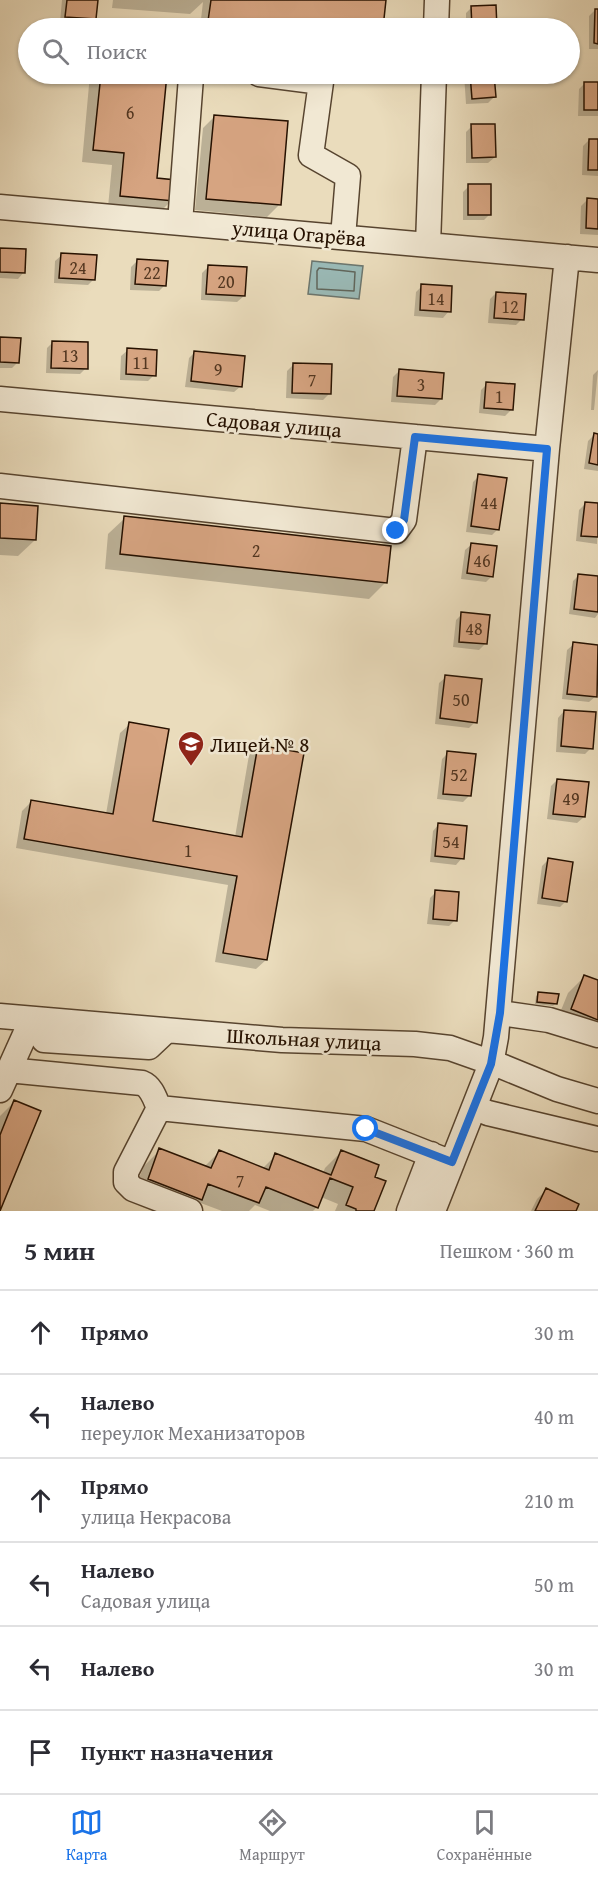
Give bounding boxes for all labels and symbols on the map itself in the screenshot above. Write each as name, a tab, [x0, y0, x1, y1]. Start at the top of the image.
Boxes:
house number: 6	[126, 99, 134, 126]
street label: улица Огарёва	[230, 212, 367, 254]
house number: 24	[69, 254, 87, 281]
house number: 22	[143, 259, 161, 286]
house number: 20	[217, 268, 235, 295]
house number: 14	[427, 285, 445, 312]
house number: 12	[501, 293, 519, 320]
house number: 13	[61, 342, 79, 369]
house number: 11	[132, 349, 150, 376]
house number: 9	[214, 356, 222, 383]
house number: 7	[308, 366, 316, 393]
house number: 3	[417, 371, 425, 398]
house number: 1	[495, 383, 503, 410]
street label: Садовая улица	[205, 403, 343, 445]
house number: 44	[480, 489, 498, 516]
route end	[382, 517, 408, 543]
house number: 2	[252, 537, 260, 564]
house number: 46	[473, 547, 491, 574]
house number: 48	[465, 615, 483, 642]
house number: 50	[452, 686, 470, 713]
school or university icon: Лицей № 8	[176, 729, 206, 767]
place label: Лицей № 8	[210, 729, 309, 760]
house number: 52	[450, 761, 468, 788]
house number: 49	[562, 785, 580, 812]
house number: 54	[442, 828, 460, 855]
house number: 1	[184, 837, 192, 864]
street label: Школьная улица	[226, 1019, 382, 1059]
route start	[352, 1115, 378, 1141]
house number: 7	[236, 1167, 244, 1194]

